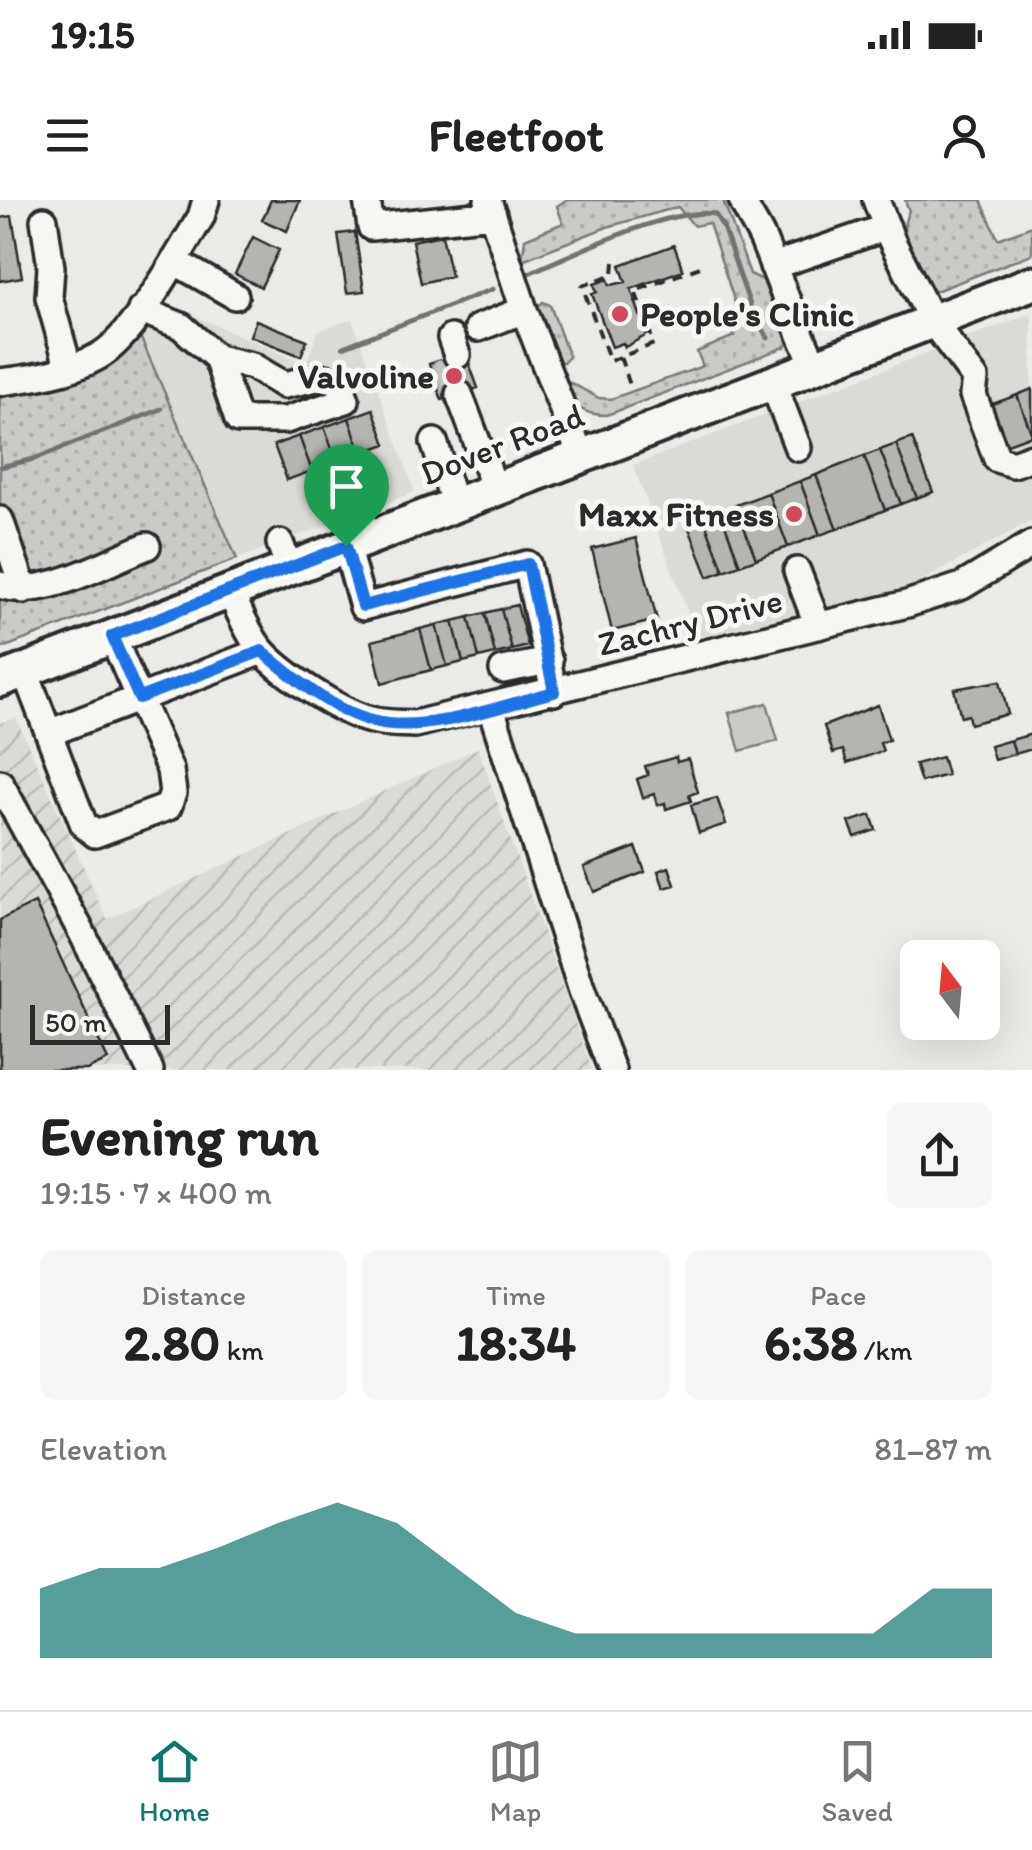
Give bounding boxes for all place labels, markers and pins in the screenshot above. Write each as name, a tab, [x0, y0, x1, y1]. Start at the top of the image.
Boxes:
place label: People's Clinic	[640, 293, 854, 335]
marker: People's Clinic	[609, 303, 631, 325]
place label: Valvoline	[297, 355, 434, 397]
marker: Valvoline	[443, 365, 465, 387]
pin	[304, 444, 389, 547]
place label: Maxx Fitness	[578, 493, 774, 535]
marker: Maxx Fitness	[783, 503, 805, 525]

